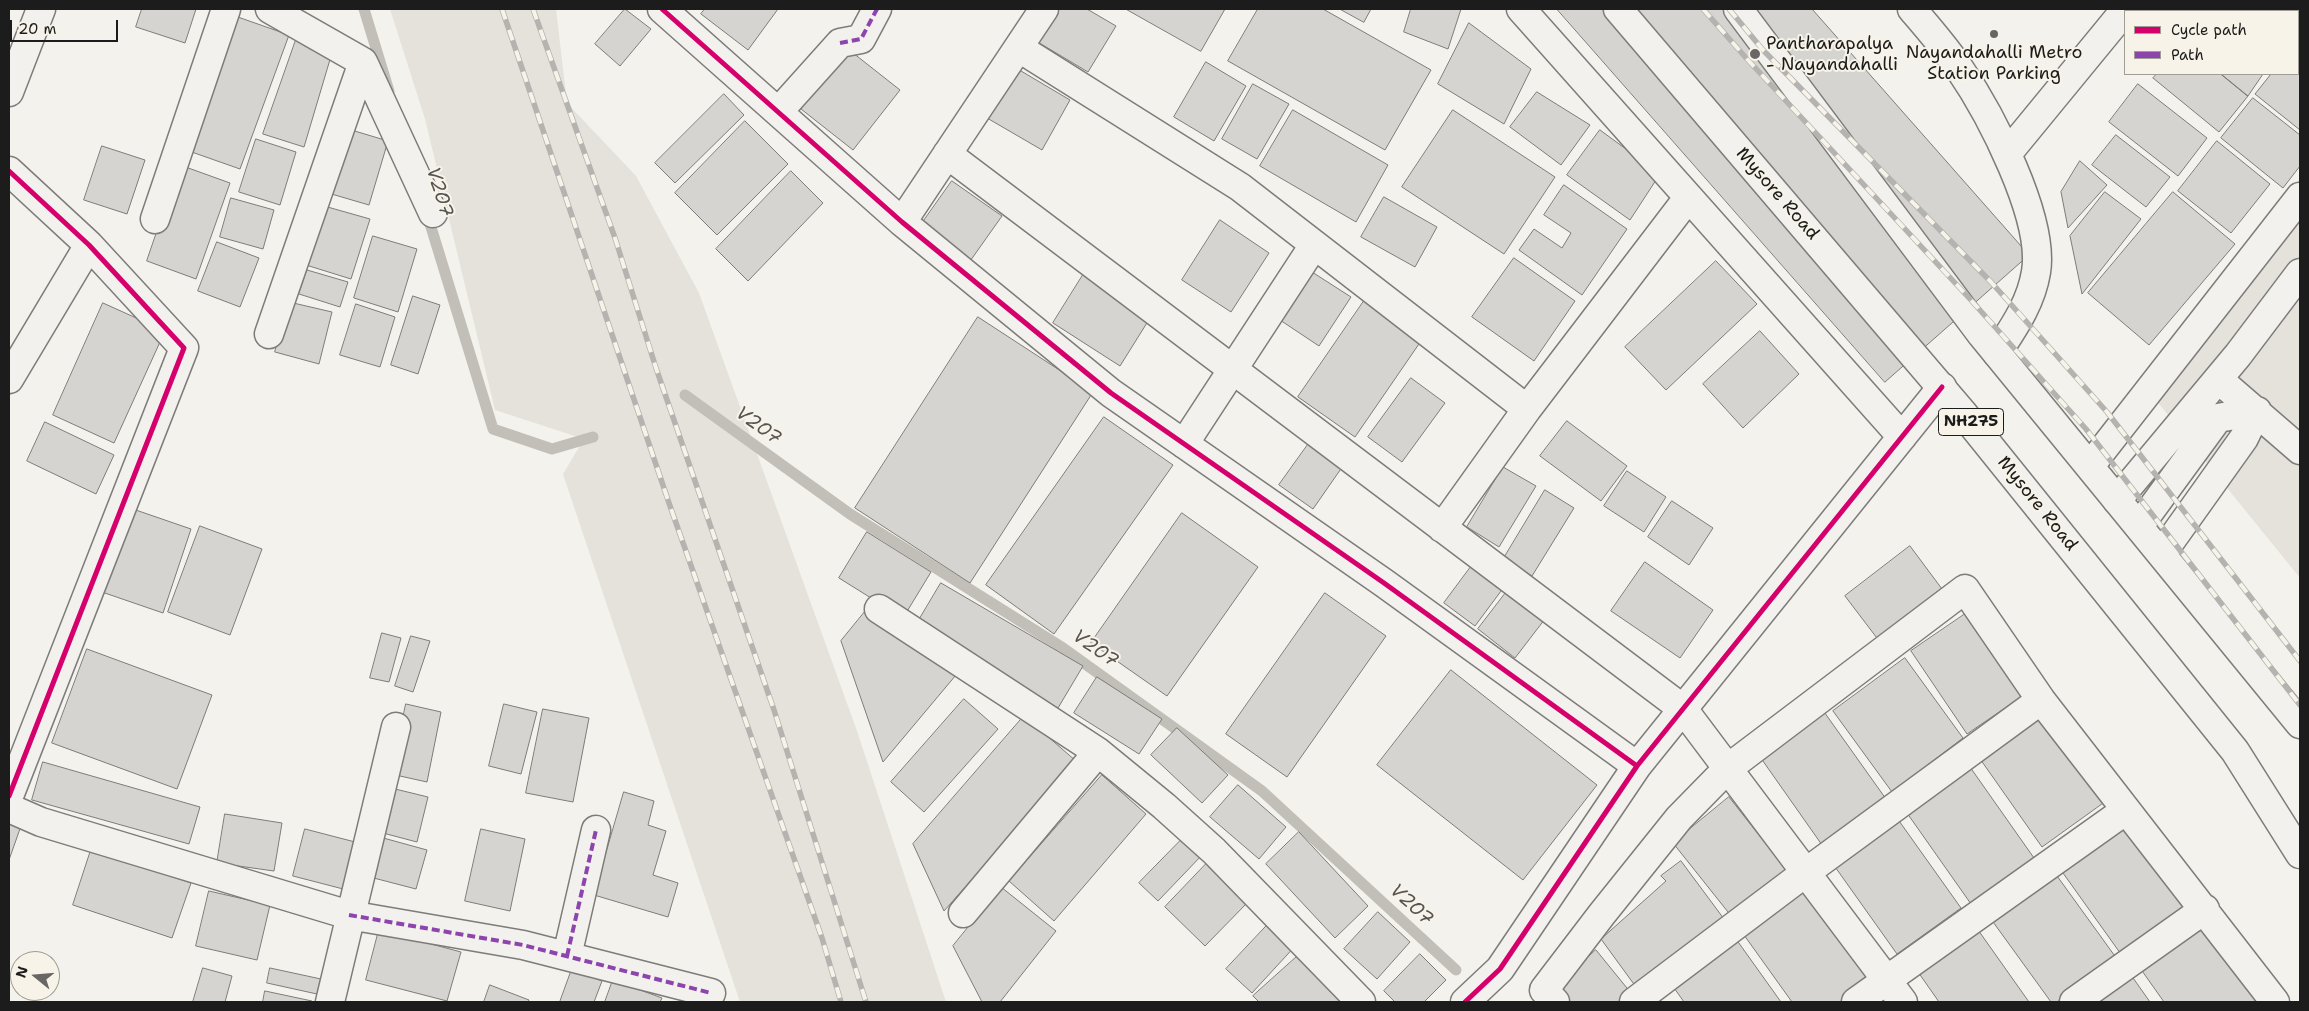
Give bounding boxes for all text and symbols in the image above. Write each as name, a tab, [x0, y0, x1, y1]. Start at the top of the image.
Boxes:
scale bar	[12, 10, 120, 42]
legend	[2124, 10, 2299, 75]
text: 20 m	[18, 19, 57, 39]
text: Cycle path	[2171, 20, 2247, 40]
marker: Nayandahalli Metro Station Parking	[1988, 28, 2000, 40]
place label: Pantharapalya - Nayandahalli	[1766, 33, 1898, 76]
place label: Nayandahalli Metro Station Parking	[1906, 42, 2082, 84]
text: Path	[2171, 45, 2204, 65]
marker: Pantharapalya - Nayandahalli	[1748, 47, 1762, 61]
street label: Mysore Road	[1731, 143, 1823, 245]
water label: V207	[421, 164, 457, 220]
water label: V207	[731, 402, 785, 450]
road number: NH275	[1938, 408, 2004, 436]
street label: Mysore Road	[1992, 452, 2082, 556]
water label: V207	[1068, 625, 1122, 673]
water label: V207	[1385, 879, 1437, 931]
north arrow	[10, 951, 60, 1001]
text: N	[11, 964, 32, 980]

